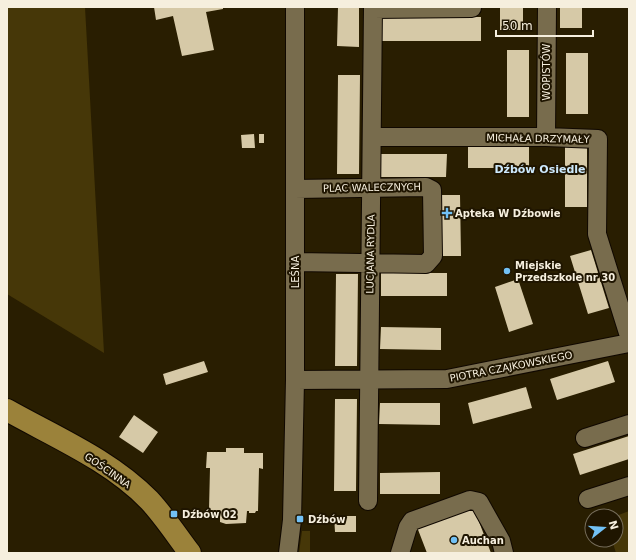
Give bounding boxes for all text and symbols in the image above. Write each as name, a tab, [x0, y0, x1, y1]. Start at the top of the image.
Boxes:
scale bar	[496, 12, 593, 38]
text: 50 m	[502, 19, 533, 33]
street label: WOPISTÓW	[540, 43, 552, 100]
street label: MICHAŁA DRZYMAŁY	[486, 132, 591, 145]
district label: Dźbów Osiedle	[494, 163, 586, 176]
street label: PLAC WALECZNYCH	[323, 181, 421, 194]
marker: Apteka W Dźbowie	[442, 208, 452, 218]
place label: Apteka W Dźbowie	[455, 208, 561, 219]
street label: LUCJANA RYDLA	[364, 214, 377, 294]
street label: LEŚNA	[289, 256, 301, 288]
place label: Miejskie Przedszkole nr 30	[515, 260, 615, 283]
marker: Miejskie Przedszkole nr 30	[502, 266, 512, 276]
street label: PIOTRA CZAJKOWSKIEGO	[449, 349, 573, 384]
street label: GOŚCINNA	[83, 450, 134, 490]
north arrow	[584, 508, 624, 548]
marker: Dźbów 02	[169, 509, 179, 519]
place label: Dźbów 02	[182, 509, 237, 520]
marker: Dźbów	[295, 514, 305, 524]
place label: Dźbów	[308, 514, 345, 525]
text: N	[606, 519, 621, 532]
marker: Auchan	[449, 535, 459, 545]
place label: Auchan	[462, 535, 504, 546]

